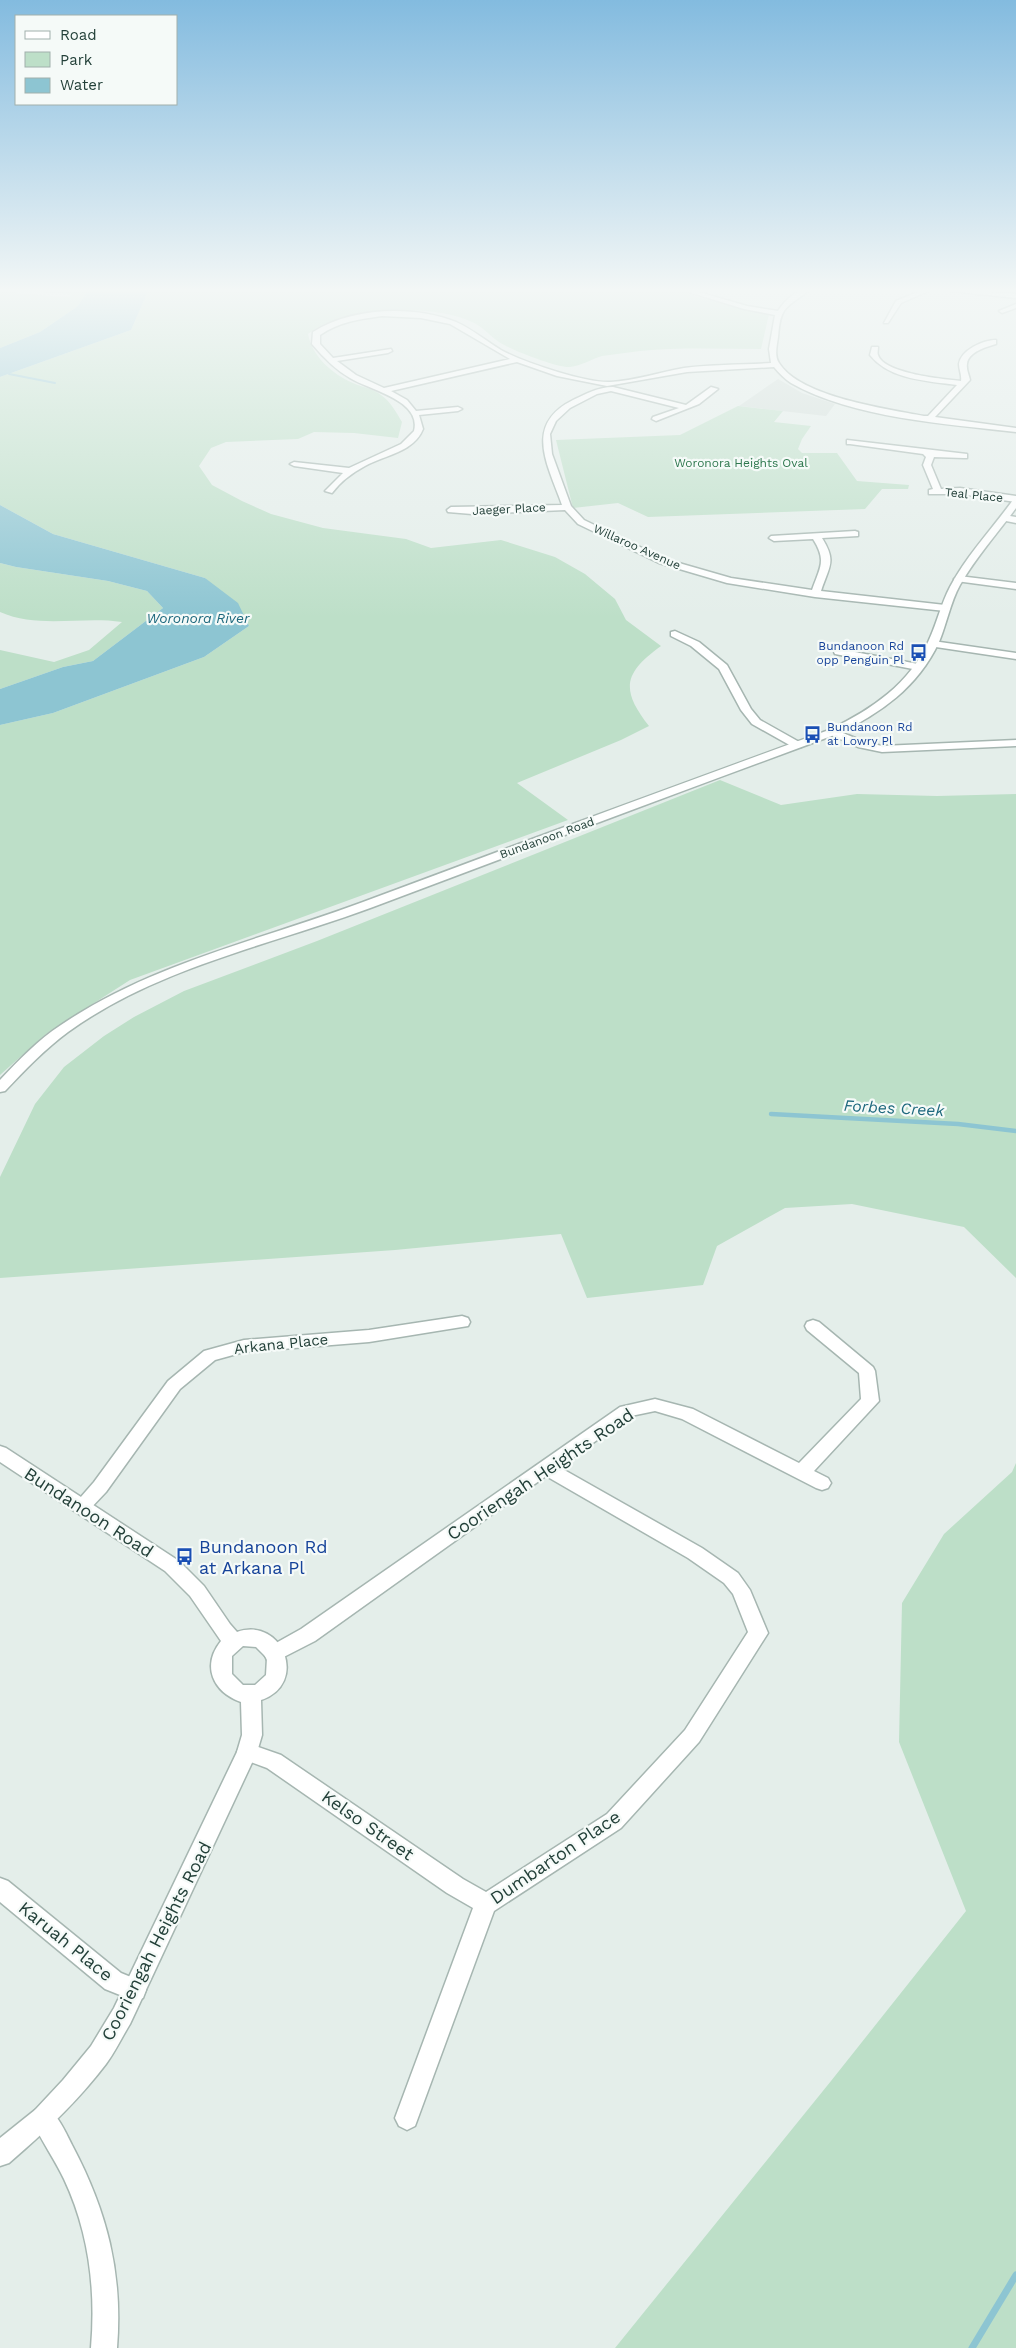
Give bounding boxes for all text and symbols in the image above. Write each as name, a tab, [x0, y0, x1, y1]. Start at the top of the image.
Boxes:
legend	[15, 15, 178, 105]
text: Road	[60, 26, 97, 44]
text: Park	[60, 51, 93, 69]
text: Water	[60, 76, 103, 94]
park label: Woronora Heights Oval	[674, 456, 808, 470]
street label: Teal Place	[944, 485, 1004, 505]
street label: Jaeger Place	[472, 500, 546, 518]
street label: Willaroo Avenue	[591, 521, 683, 573]
water label: Woronora River	[147, 610, 250, 626]
place label: Bundanoon Rd opp Penguin Pl	[817, 639, 904, 667]
bus stop icon: Bundanoon Rd opp Penguin Pl	[908, 643, 928, 663]
place label: Bundanoon Rd at Lowry Pl	[827, 720, 913, 748]
bus stop icon: Bundanoon Rd at Lowry Pl	[803, 724, 823, 744]
street label: Bundanoon Road	[498, 814, 596, 862]
water label: Forbes Creek	[843, 1096, 946, 1120]
street label: Arkana Place	[233, 1330, 329, 1358]
street label: Cooriengah Heights Road	[443, 1404, 637, 1544]
street label: Bundanoon Road	[21, 1462, 157, 1562]
place label: Bundanoon Rd at Arkana Pl	[199, 1536, 327, 1578]
bus stop icon: Bundanoon Rd at Arkana Pl	[175, 1546, 195, 1566]
street label: Kelso Street	[318, 1786, 418, 1865]
street label: Dumbarton Place	[486, 1806, 624, 1908]
street label: Cooriengah Heights Road	[97, 1838, 215, 2044]
street label: Karuah Place	[15, 1897, 117, 1985]

